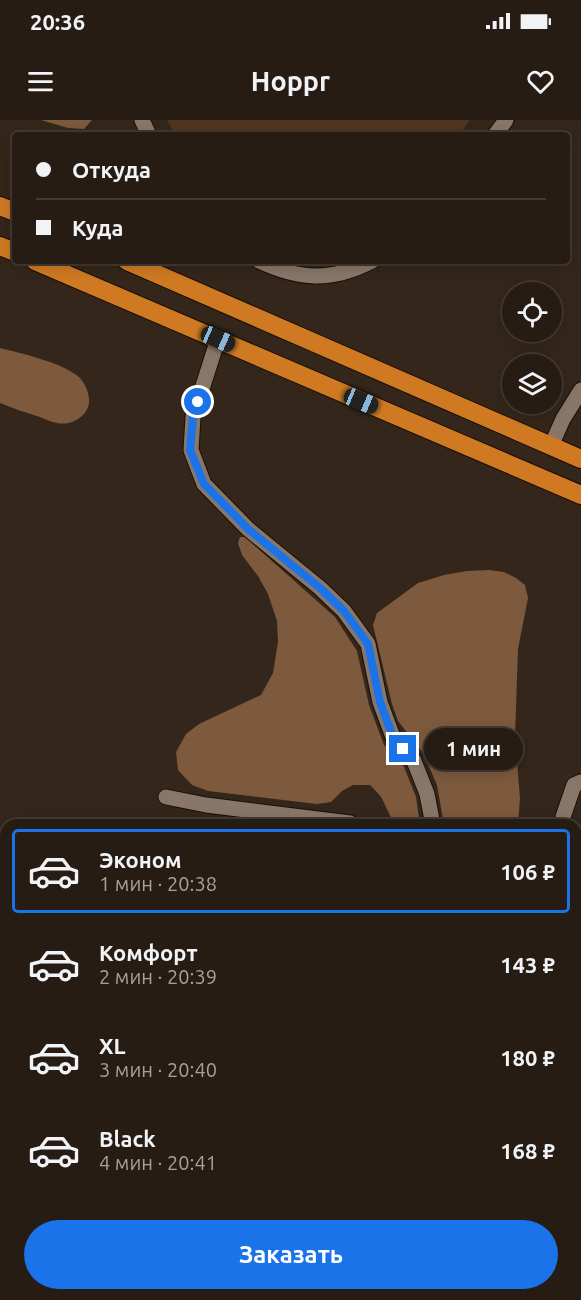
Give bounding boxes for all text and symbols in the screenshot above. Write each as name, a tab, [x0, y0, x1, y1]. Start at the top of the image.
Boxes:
text: 20:36	[30, 9, 85, 34]
icon: menu	[24, 65, 57, 98]
icon: heart	[524, 65, 557, 98]
text: Hoppr	[251, 66, 330, 96]
text: Откуда	[72, 157, 151, 182]
text: Куда	[72, 215, 123, 240]
map controls	[502, 282, 562, 414]
button: locate	[502, 282, 562, 342]
car	[198, 323, 238, 355]
button: layers	[502, 354, 562, 414]
car	[341, 386, 381, 416]
route start	[184, 388, 211, 415]
callout: 1 мин	[424, 728, 523, 770]
route end	[389, 735, 416, 762]
text: 1 мин	[446, 737, 501, 760]
icon: car	[27, 844, 81, 898]
text: Эконом	[99, 847, 181, 872]
text: 106 ₽	[500, 859, 555, 884]
text: 1 мин · 20:38	[99, 872, 217, 895]
icon: car	[27, 937, 81, 991]
text: Комфорт	[99, 940, 198, 965]
text: 143 ₽	[500, 952, 555, 977]
text: 2 мин · 20:39	[99, 965, 217, 988]
icon: car	[27, 1030, 81, 1084]
text: XL	[99, 1033, 126, 1058]
text: 180 ₽	[500, 1045, 555, 1070]
text: 3 мин · 20:40	[99, 1058, 217, 1081]
icon: car	[27, 1123, 81, 1177]
text: Black	[99, 1126, 156, 1151]
text: 168 ₽	[500, 1138, 555, 1163]
text: 4 мин · 20:41	[99, 1151, 217, 1174]
button: Заказать	[24, 1220, 558, 1289]

